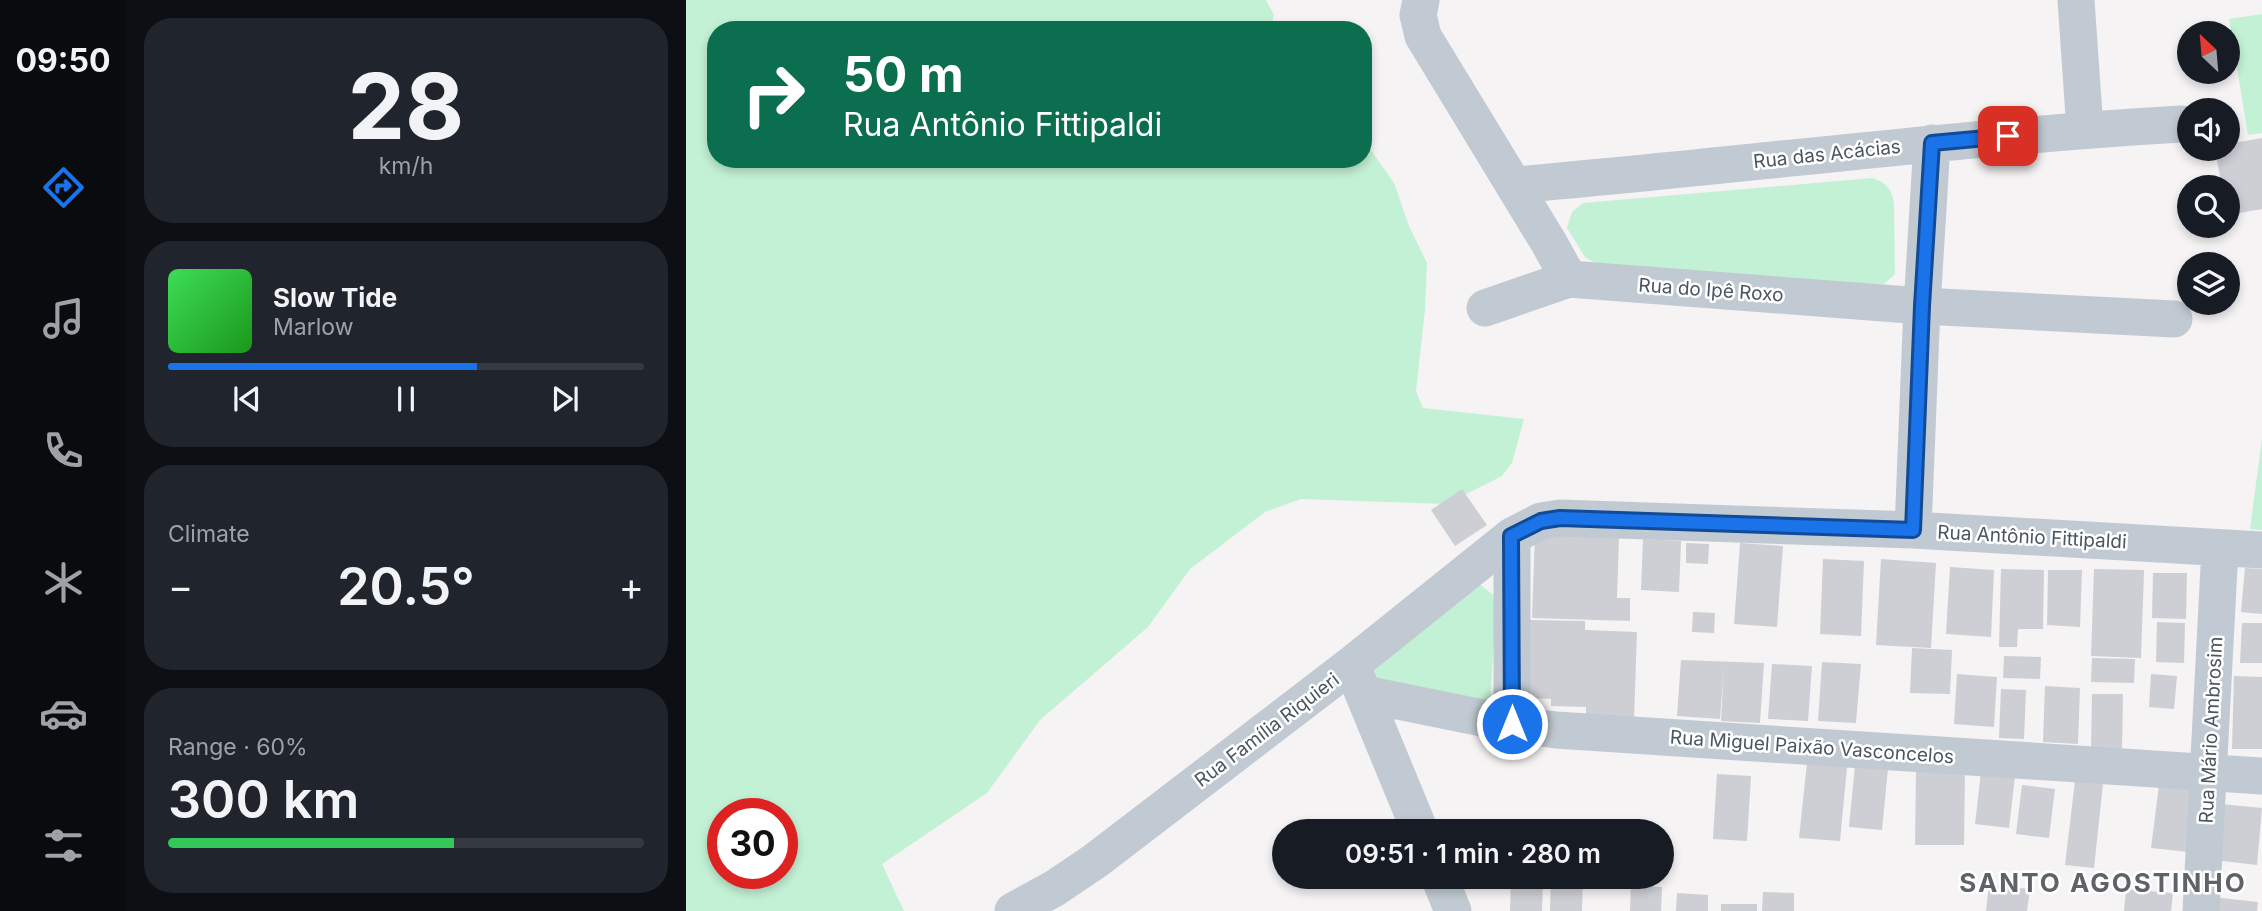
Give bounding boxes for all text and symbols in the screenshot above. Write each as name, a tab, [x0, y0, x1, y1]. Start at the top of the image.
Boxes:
north arrow	[2177, 21, 2240, 84]
map controls	[2177, 21, 2240, 315]
text: 09:50	[15, 41, 111, 80]
text: 50 m	[843, 45, 964, 104]
icon: right	[728, 49, 819, 140]
text: 28	[348, 51, 464, 161]
button: sound	[2177, 98, 2240, 161]
text: Rua Antônio Fittipaldi	[843, 105, 1162, 144]
pin	[1978, 106, 2038, 166]
icon: arrive	[1989, 117, 2027, 155]
street label: Rua das Acácias	[1752, 135, 1902, 173]
text: km/h	[379, 152, 433, 180]
icon: directions	[39, 163, 88, 212]
button: search	[2177, 175, 2240, 238]
button: layers	[2177, 252, 2240, 315]
street label: Rua do Ipê Roxo	[1638, 273, 1784, 307]
text: Slow Tide	[273, 282, 397, 313]
icon: music	[39, 294, 88, 343]
text: Marlow	[273, 313, 353, 341]
icon: previous	[228, 380, 266, 418]
icon: pause	[387, 380, 425, 418]
icon: next	[546, 380, 584, 418]
icon: phone	[39, 426, 88, 475]
text: Climate	[168, 520, 250, 548]
street label: Rua Antônio Fittipaldi	[1937, 521, 2127, 553]
text: 20.5°	[337, 555, 475, 618]
icon: climate	[39, 558, 88, 607]
text: −	[168, 563, 193, 609]
text: +	[619, 563, 644, 609]
street label: Rua Mário Ambrosim	[2195, 636, 2227, 824]
street label: Rua Família Riquieri	[1190, 668, 1344, 792]
position arrow	[1475, 687, 1549, 761]
icon: car	[39, 689, 88, 738]
street label: Rua Miguel Paixão Vasconcelos	[1669, 726, 1955, 768]
text: Range · 60%	[168, 733, 308, 761]
text: 300 km	[168, 768, 359, 831]
speed limit sign: 30	[707, 798, 798, 889]
icon: filters	[39, 821, 88, 870]
text: 09:51 · 1 min · 280 m	[1345, 838, 1601, 869]
district label: SANTO AGOSTINHO	[1959, 867, 2247, 898]

